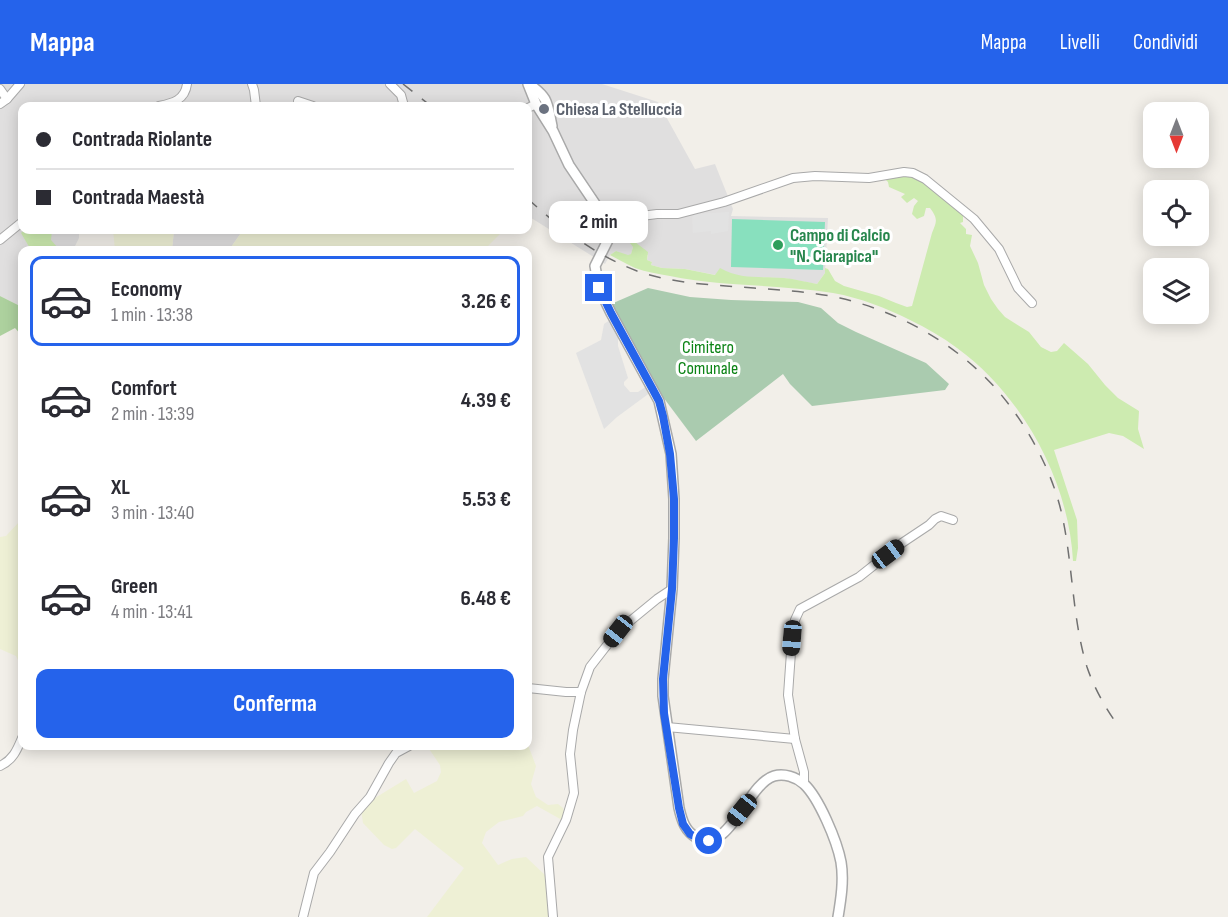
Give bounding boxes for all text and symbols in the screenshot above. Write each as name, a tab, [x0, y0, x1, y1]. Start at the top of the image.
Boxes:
text: Mappa	[30, 26, 95, 59]
text: Mappa	[981, 30, 1027, 55]
text: Livelli	[1060, 30, 1100, 55]
text: Condividi	[1133, 30, 1198, 55]
place label: Chiesa La Stelluccia	[556, 99, 682, 120]
marker: Chiesa La Stelluccia	[537, 102, 551, 116]
north arrow	[1143, 102, 1209, 168]
map controls	[1143, 102, 1209, 324]
text: Contrada Riolante	[72, 126, 212, 153]
button: locate	[1143, 180, 1209, 246]
text: Contrada Maestà	[72, 184, 204, 211]
callout: 2 min	[550, 201, 648, 243]
text: 2 min	[579, 210, 618, 234]
place label: Campo di Calcio "N. Ciarapica"	[790, 225, 890, 267]
marker: Campo di Calcio "N. Ciarapica"	[771, 238, 785, 252]
button: layers	[1143, 258, 1209, 324]
icon: car	[39, 274, 93, 328]
route end	[585, 274, 612, 301]
text: Economy	[111, 276, 182, 303]
text: 3.26 €	[461, 288, 511, 315]
text: 1 min · 13:38	[111, 303, 193, 327]
park label: Cimitero Comunale	[678, 337, 738, 379]
icon: car	[39, 373, 93, 427]
text: Comfort	[111, 375, 177, 402]
text: 4.39 €	[461, 387, 511, 414]
text: 2 min · 13:39	[111, 402, 194, 426]
icon: car	[39, 472, 93, 526]
text: XL	[111, 474, 130, 501]
text: 5.53 €	[462, 486, 511, 513]
text: 3 min · 13:40	[111, 501, 194, 525]
car	[868, 536, 908, 572]
icon: car	[39, 571, 93, 625]
text: Green	[111, 573, 158, 600]
text: 6.48 €	[461, 585, 511, 612]
text: 4 min · 13:41	[111, 600, 193, 624]
car	[600, 611, 636, 651]
car	[781, 619, 803, 657]
button: Conferma	[36, 669, 514, 738]
car	[724, 790, 760, 830]
route start	[695, 827, 722, 854]

